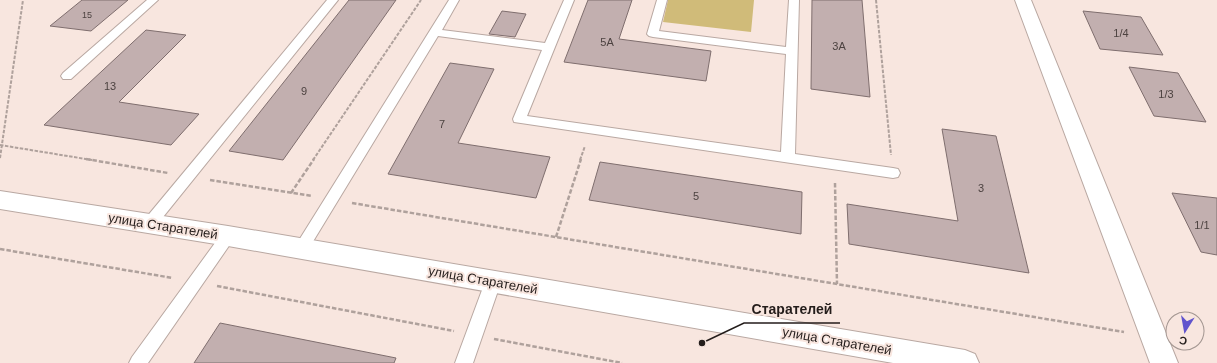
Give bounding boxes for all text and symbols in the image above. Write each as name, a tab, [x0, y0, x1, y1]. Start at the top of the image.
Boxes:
house number: 15	[82, 10, 92, 20]
house number: 1/4	[1113, 27, 1129, 39]
house number: 5А	[600, 36, 614, 48]
house number: 3А	[832, 40, 846, 52]
house number: 13	[104, 80, 116, 92]
house number: 9	[301, 85, 307, 97]
house number: 1/3	[1158, 88, 1174, 100]
house number: 7	[439, 118, 445, 130]
house number: 3	[978, 182, 984, 194]
house number: 5	[693, 190, 699, 202]
street label: улица Старателей	[107, 210, 219, 242]
house number: 1/1	[1194, 219, 1210, 231]
street label: улица Старателей	[427, 263, 539, 297]
callout: Старателей	[744, 297, 840, 323]
text: Старателей	[752, 301, 832, 317]
north arrow	[1165, 311, 1205, 351]
street label: улица Старателей	[781, 324, 893, 358]
text: С	[1178, 334, 1188, 347]

